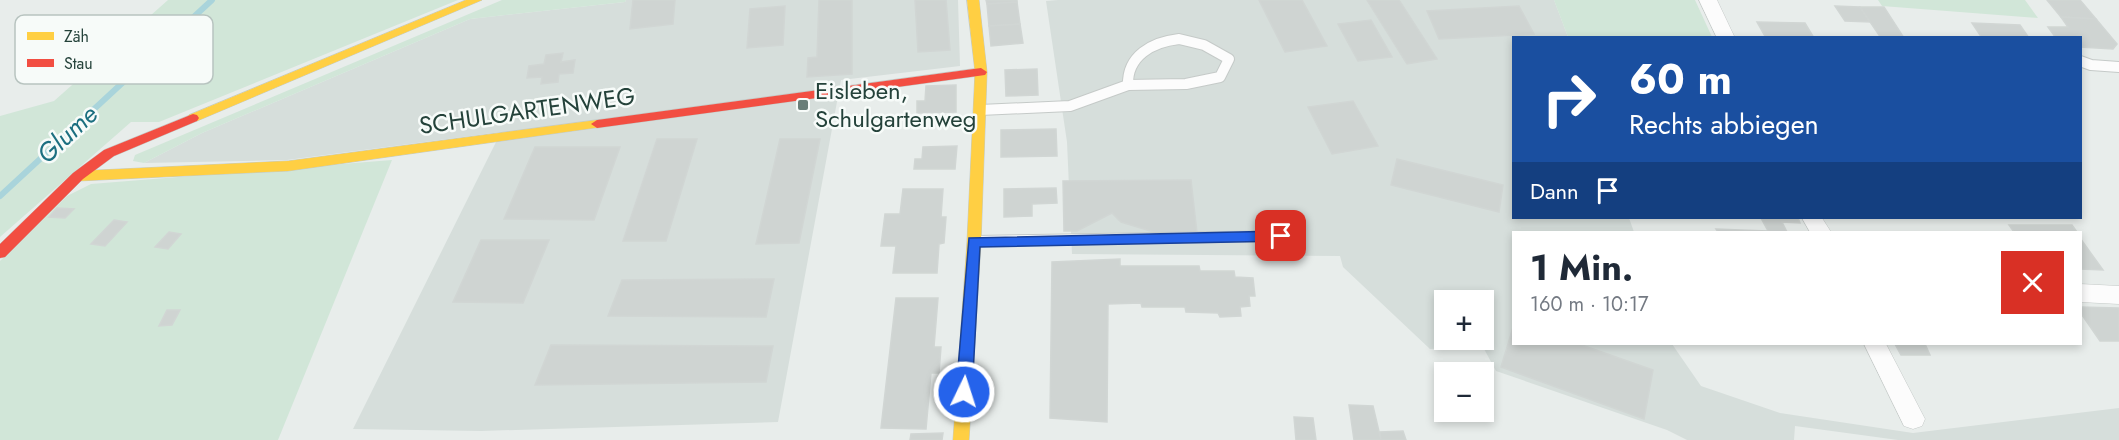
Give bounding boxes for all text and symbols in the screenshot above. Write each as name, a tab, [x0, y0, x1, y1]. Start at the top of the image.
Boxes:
legend	[15, 15, 213, 84]
text: Zäh	[64, 25, 89, 48]
text: 60 m	[1629, 49, 1732, 110]
text: Stau	[64, 52, 93, 75]
icon: right	[1530, 60, 1608, 138]
place label: Eisleben, Schulgartenweg	[815, 73, 976, 136]
street label: SCHULGARTENWEG	[417, 78, 637, 143]
water label: Glume	[28, 96, 106, 172]
marker: Eisleben, Schulgartenweg	[796, 98, 810, 112]
text: Rechts abbiegen	[1629, 105, 1819, 144]
icon: arrive	[1591, 174, 1624, 207]
text: Dann	[1530, 175, 1579, 207]
pin	[1255, 210, 1306, 261]
icon: arrive	[1264, 219, 1297, 252]
text: 1 Min.	[1530, 241, 1633, 293]
button: close	[2001, 251, 2064, 314]
map controls	[1434, 290, 1494, 422]
button: +	[1434, 290, 1494, 350]
text: 160 m · 10:17	[1530, 290, 1649, 319]
position arrow	[932, 360, 996, 424]
button: −	[1434, 362, 1494, 422]

